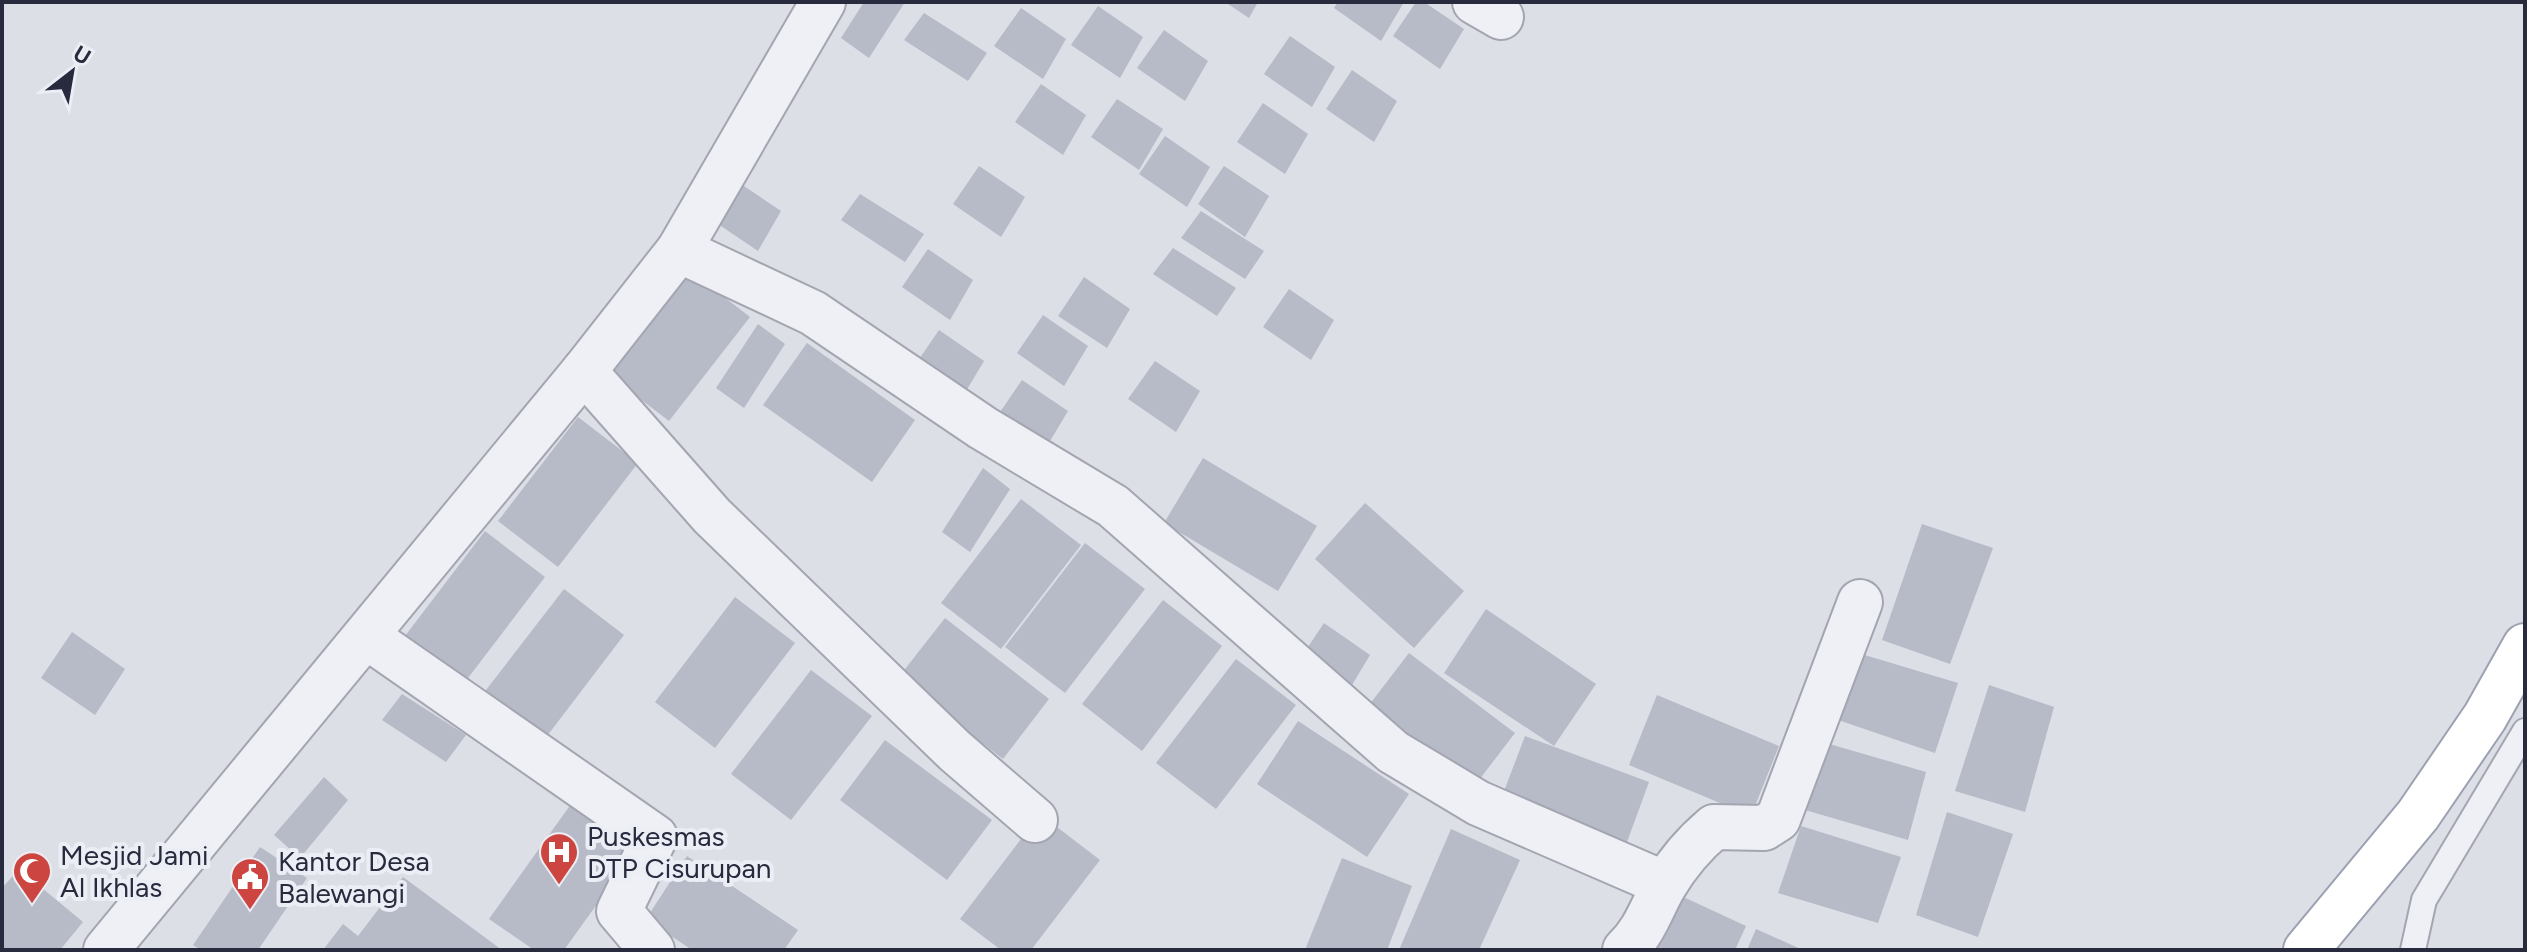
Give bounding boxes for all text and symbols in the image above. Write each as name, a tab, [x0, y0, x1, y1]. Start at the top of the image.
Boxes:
north arrow	[32, 32, 112, 112]
text: U	[68, 40, 96, 71]
place label: Puskesmas DTP Cisurupan	[587, 819, 772, 885]
hospital icon: Puskesmas DTP Cisurupan	[538, 831, 580, 886]
place label: Mesjid Jami Al Ikhlas	[60, 838, 208, 904]
place label: Kantor Desa Balewangi	[278, 844, 430, 910]
mosque icon: Mesjid Jami Al Ikhlas	[11, 850, 53, 905]
public building icon: Kantor Desa Balewangi	[229, 856, 271, 911]

